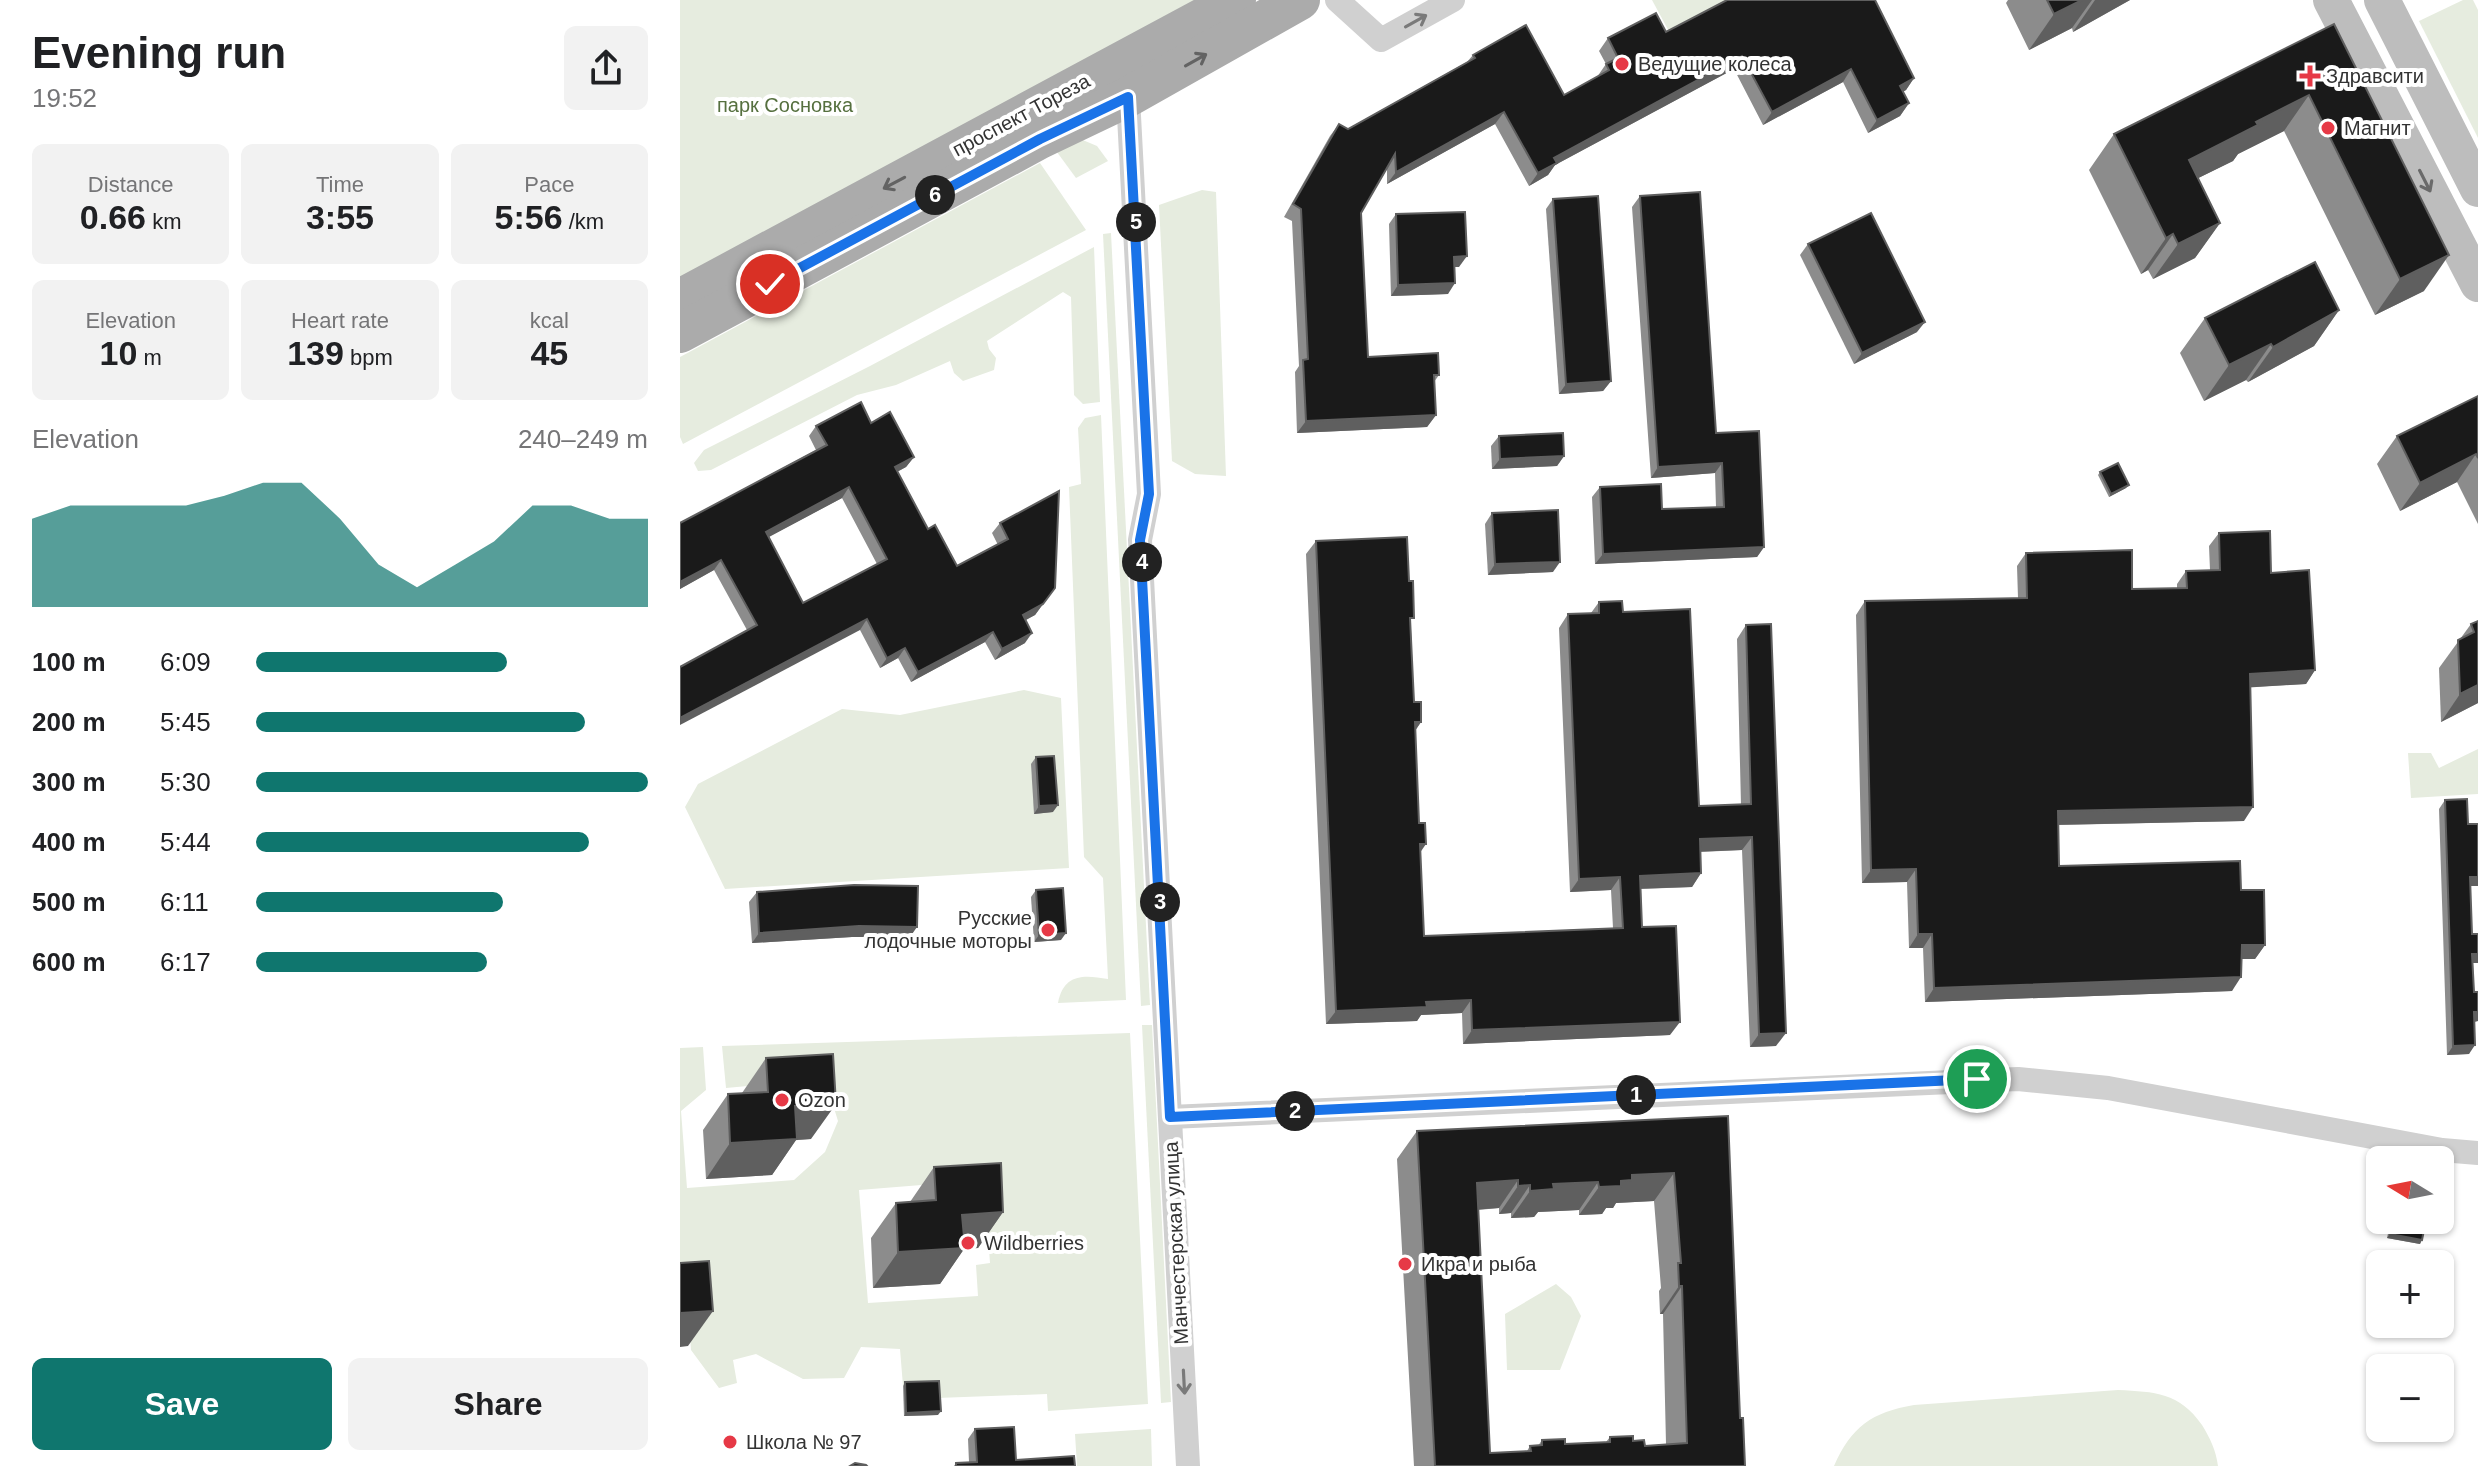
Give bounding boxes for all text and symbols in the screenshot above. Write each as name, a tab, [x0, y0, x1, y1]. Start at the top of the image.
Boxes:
one-way arrow	[1403, 13, 1427, 28]
button: share	[564, 26, 648, 110]
text: Evening run	[32, 28, 286, 77]
one-way arrow	[1184, 51, 1207, 67]
place label: Ведущие колеса	[1638, 53, 1792, 75]
marker: Ведущие колеса	[1613, 55, 1631, 73]
place label: Здравсити	[2326, 65, 2424, 87]
marker: Здравсити	[2301, 67, 2319, 85]
street label: проспект Тореза	[948, 69, 1094, 161]
text: 19:52	[32, 83, 97, 113]
park label: парк Сосновка	[717, 94, 854, 116]
place label: Магнит	[2344, 117, 2411, 139]
marker: Магнит	[2319, 119, 2337, 137]
one-way arrow	[2417, 168, 2433, 192]
text: Distance	[88, 172, 173, 197]
text: Time	[316, 172, 364, 197]
text: Pace	[524, 172, 574, 197]
pin: 6	[915, 175, 955, 215]
one-way arrow	[883, 176, 907, 192]
text: 6	[929, 182, 941, 207]
text: 0.66	[80, 198, 146, 236]
text: 3:55	[306, 198, 374, 236]
text: 5:56	[495, 198, 563, 236]
pin: 5	[1116, 202, 1156, 242]
text: km	[146, 209, 181, 234]
text: /km	[563, 209, 604, 234]
text: 5	[1130, 209, 1142, 234]
pin	[736, 250, 804, 318]
icon: check	[748, 262, 792, 306]
text: Elevation	[85, 308, 176, 333]
text: Heart rate	[291, 308, 389, 333]
text: kcal	[530, 308, 569, 333]
text: 10	[100, 334, 137, 372]
text: 139	[287, 334, 344, 372]
text: 45	[530, 334, 568, 372]
text: m	[137, 345, 162, 370]
text: bpm	[344, 345, 393, 370]
text: Elevation	[32, 424, 139, 454]
text: 240–249 m	[518, 424, 648, 454]
pin: 4	[1122, 542, 1162, 582]
text: 4	[1136, 549, 1148, 574]
text: 100 m	[32, 647, 106, 677]
text: 6:09	[160, 647, 211, 677]
text: 200 m	[32, 707, 106, 737]
text: 5:45	[160, 707, 211, 737]
text: 300 m	[32, 767, 106, 797]
text: 5:30	[160, 767, 211, 797]
text: 400 m	[32, 827, 106, 857]
text: 5:44	[160, 827, 211, 857]
pin: 3	[1140, 882, 1180, 922]
text: 500 m	[32, 887, 106, 917]
text: 6:11	[160, 887, 209, 917]
text: 3	[1154, 889, 1166, 914]
place label: Русские лодочные моторы	[865, 907, 1032, 952]
marker: Русские лодочные моторы	[1039, 921, 1057, 939]
text: 600 m	[32, 947, 106, 977]
text: 6:17	[160, 947, 211, 977]
pin	[1943, 1045, 2011, 1113]
icon: arrive	[1955, 1057, 1999, 1101]
pin: 1	[1616, 1075, 1656, 1115]
text: 1	[1630, 1082, 1642, 1107]
place label: Ozon	[798, 1089, 846, 1111]
marker: Ozon	[773, 1091, 791, 1109]
pin: 2	[1275, 1091, 1315, 1131]
text: 2	[1289, 1098, 1301, 1123]
street label: Манчестерская улица	[1160, 1140, 1192, 1345]
north arrow	[2366, 1146, 2454, 1234]
map controls	[2366, 1146, 2454, 1442]
place label: Wildberries	[984, 1232, 1084, 1254]
marker: Wildberries	[959, 1234, 977, 1252]
button: +	[2366, 1250, 2454, 1338]
place label: Икра и рыба	[1421, 1253, 1537, 1275]
marker: Икра и рыба	[1396, 1255, 1414, 1273]
button: −	[2366, 1354, 2454, 1442]
button: Save	[32, 1358, 332, 1450]
button: Share	[348, 1358, 648, 1450]
one-way arrow	[1177, 1368, 1192, 1395]
place label: Школа № 97	[746, 1431, 862, 1453]
marker: Школа № 97	[721, 1433, 739, 1451]

